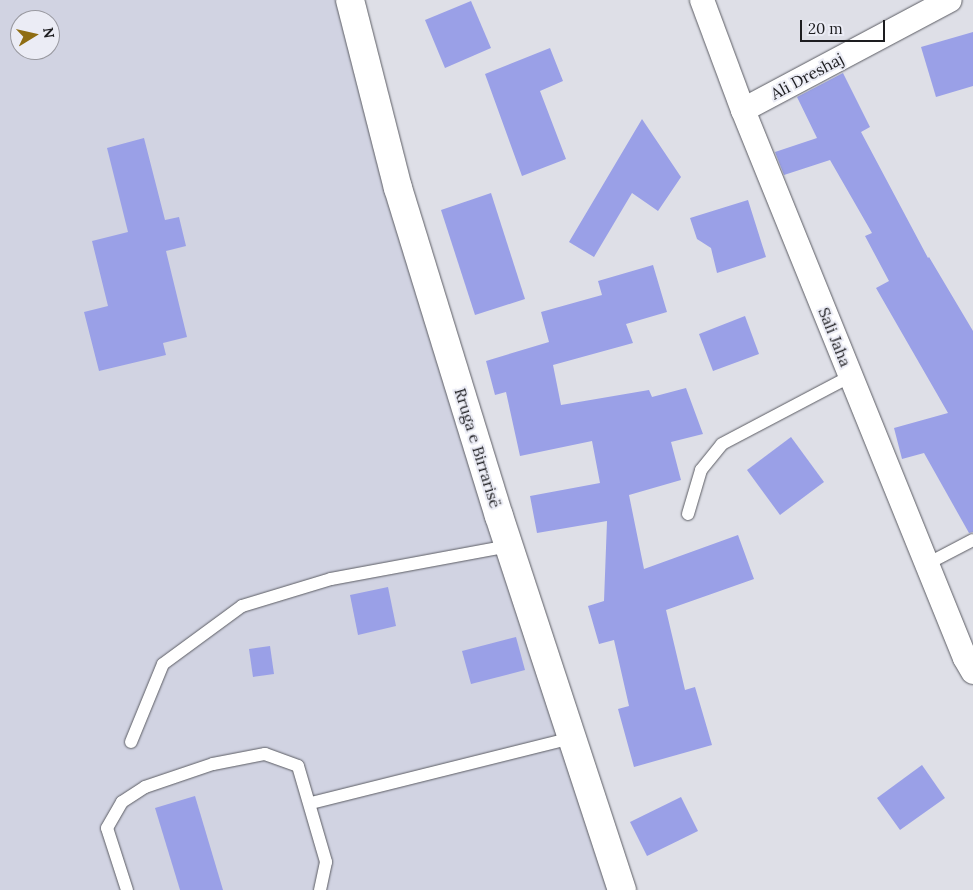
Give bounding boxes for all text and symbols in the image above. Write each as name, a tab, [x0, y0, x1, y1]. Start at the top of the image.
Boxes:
north arrow	[10, 10, 60, 60]
scale bar	[803, 10, 888, 42]
text: 20 m	[808, 19, 843, 38]
text: N	[39, 26, 59, 40]
street label: Ali Dreshaj	[767, 49, 847, 103]
street label: Sali Jaha	[814, 305, 856, 369]
street label: Rruga e Birrarisë	[451, 386, 505, 510]

